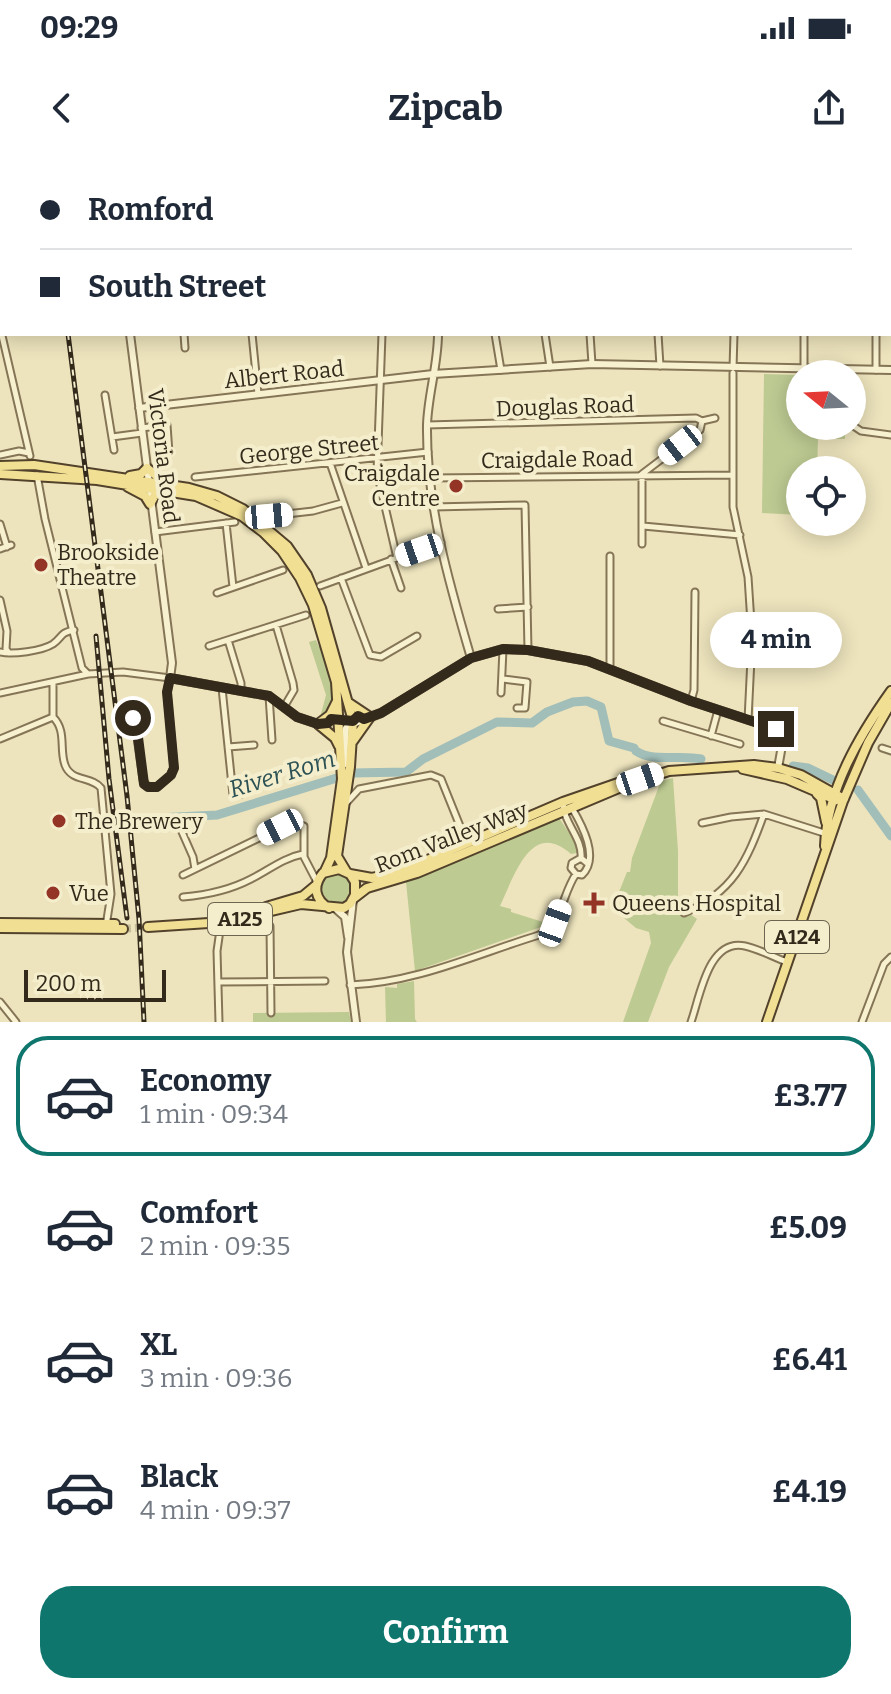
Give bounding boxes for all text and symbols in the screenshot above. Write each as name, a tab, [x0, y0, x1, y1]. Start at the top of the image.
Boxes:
text: 09:29	[40, 10, 118, 46]
icon: back	[40, 86, 84, 130]
text: Zipcab	[388, 86, 503, 130]
icon: share	[807, 86, 851, 130]
text: Romford	[88, 192, 213, 228]
text: South Street	[88, 269, 266, 305]
street label: Albert Road	[223, 355, 345, 394]
north arrow	[786, 360, 866, 440]
map controls	[786, 360, 866, 536]
street label: Victoria Road	[142, 387, 185, 525]
street label: Douglas Road	[495, 391, 635, 422]
car	[654, 421, 706, 469]
street label: George Street	[238, 429, 380, 470]
street label: Craigdale Road	[481, 445, 633, 474]
button: locate	[786, 456, 866, 536]
place label: Craigdale Centre	[344, 460, 440, 512]
marker: Craigdale Centre	[447, 477, 465, 495]
car	[244, 502, 294, 530]
car	[392, 531, 446, 569]
place label: Brookside Theatre	[57, 539, 159, 591]
marker: Brookside Theatre	[32, 556, 50, 574]
callout: 4 min	[710, 613, 842, 669]
text: 4 min	[741, 624, 811, 655]
route start	[115, 700, 151, 736]
route end	[758, 711, 794, 747]
water label: River Rom	[226, 745, 338, 803]
car	[613, 760, 667, 798]
street label: Rom Valley Way	[371, 796, 532, 879]
car	[253, 805, 307, 849]
place label: The Brewery	[75, 808, 204, 835]
marker: The Brewery	[50, 812, 68, 830]
place label: Vue	[69, 880, 109, 907]
marker: Vue	[44, 884, 62, 902]
place label: Queens Hospital	[612, 890, 781, 917]
marker: Queens Hospital	[583, 892, 605, 914]
car	[536, 896, 574, 950]
road number: A125	[208, 903, 272, 935]
road number: A124	[765, 921, 829, 953]
scale bar	[24, 966, 166, 1002]
text: 200 m	[36, 970, 102, 997]
icon: car	[44, 1060, 116, 1132]
text: Economy	[140, 1063, 271, 1099]
text: £3.77	[773, 1078, 847, 1114]
text: 1 min · 09:34	[140, 1099, 288, 1130]
icon: car	[44, 1192, 116, 1264]
text: Comfort	[140, 1195, 258, 1231]
text: £5.09	[769, 1210, 847, 1246]
text: 2 min · 09:35	[140, 1231, 290, 1262]
icon: car	[44, 1324, 116, 1396]
text: XL	[140, 1327, 177, 1363]
text: £6.41	[772, 1342, 847, 1378]
text: 3 min · 09:36	[140, 1363, 292, 1394]
icon: car	[44, 1456, 116, 1528]
text: Black	[140, 1459, 218, 1495]
text: £4.19	[772, 1474, 847, 1510]
text: 4 min · 09:37	[140, 1495, 291, 1526]
button: Confirm	[40, 1586, 851, 1678]

